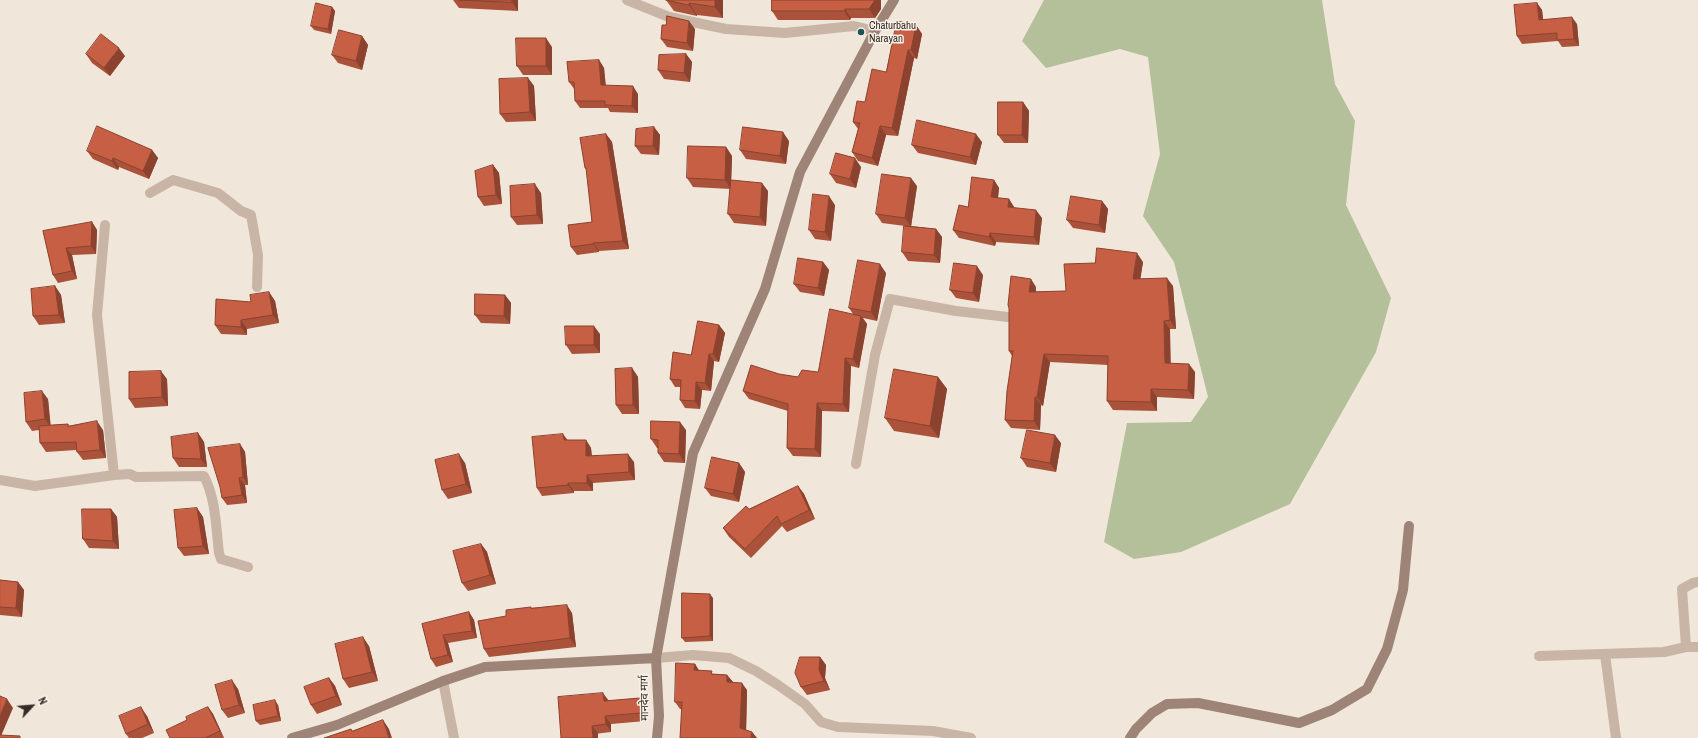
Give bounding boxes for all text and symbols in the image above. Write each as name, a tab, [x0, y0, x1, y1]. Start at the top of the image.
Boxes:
place label: Chaturbahu Narayan	[869, 19, 916, 45]
marker: Chaturbahu Narayan	[856, 27, 866, 37]
street label: मानदेव मार्ग	[638, 675, 652, 721]
north arrow	[12, 686, 52, 726]
text: N	[35, 695, 51, 707]

